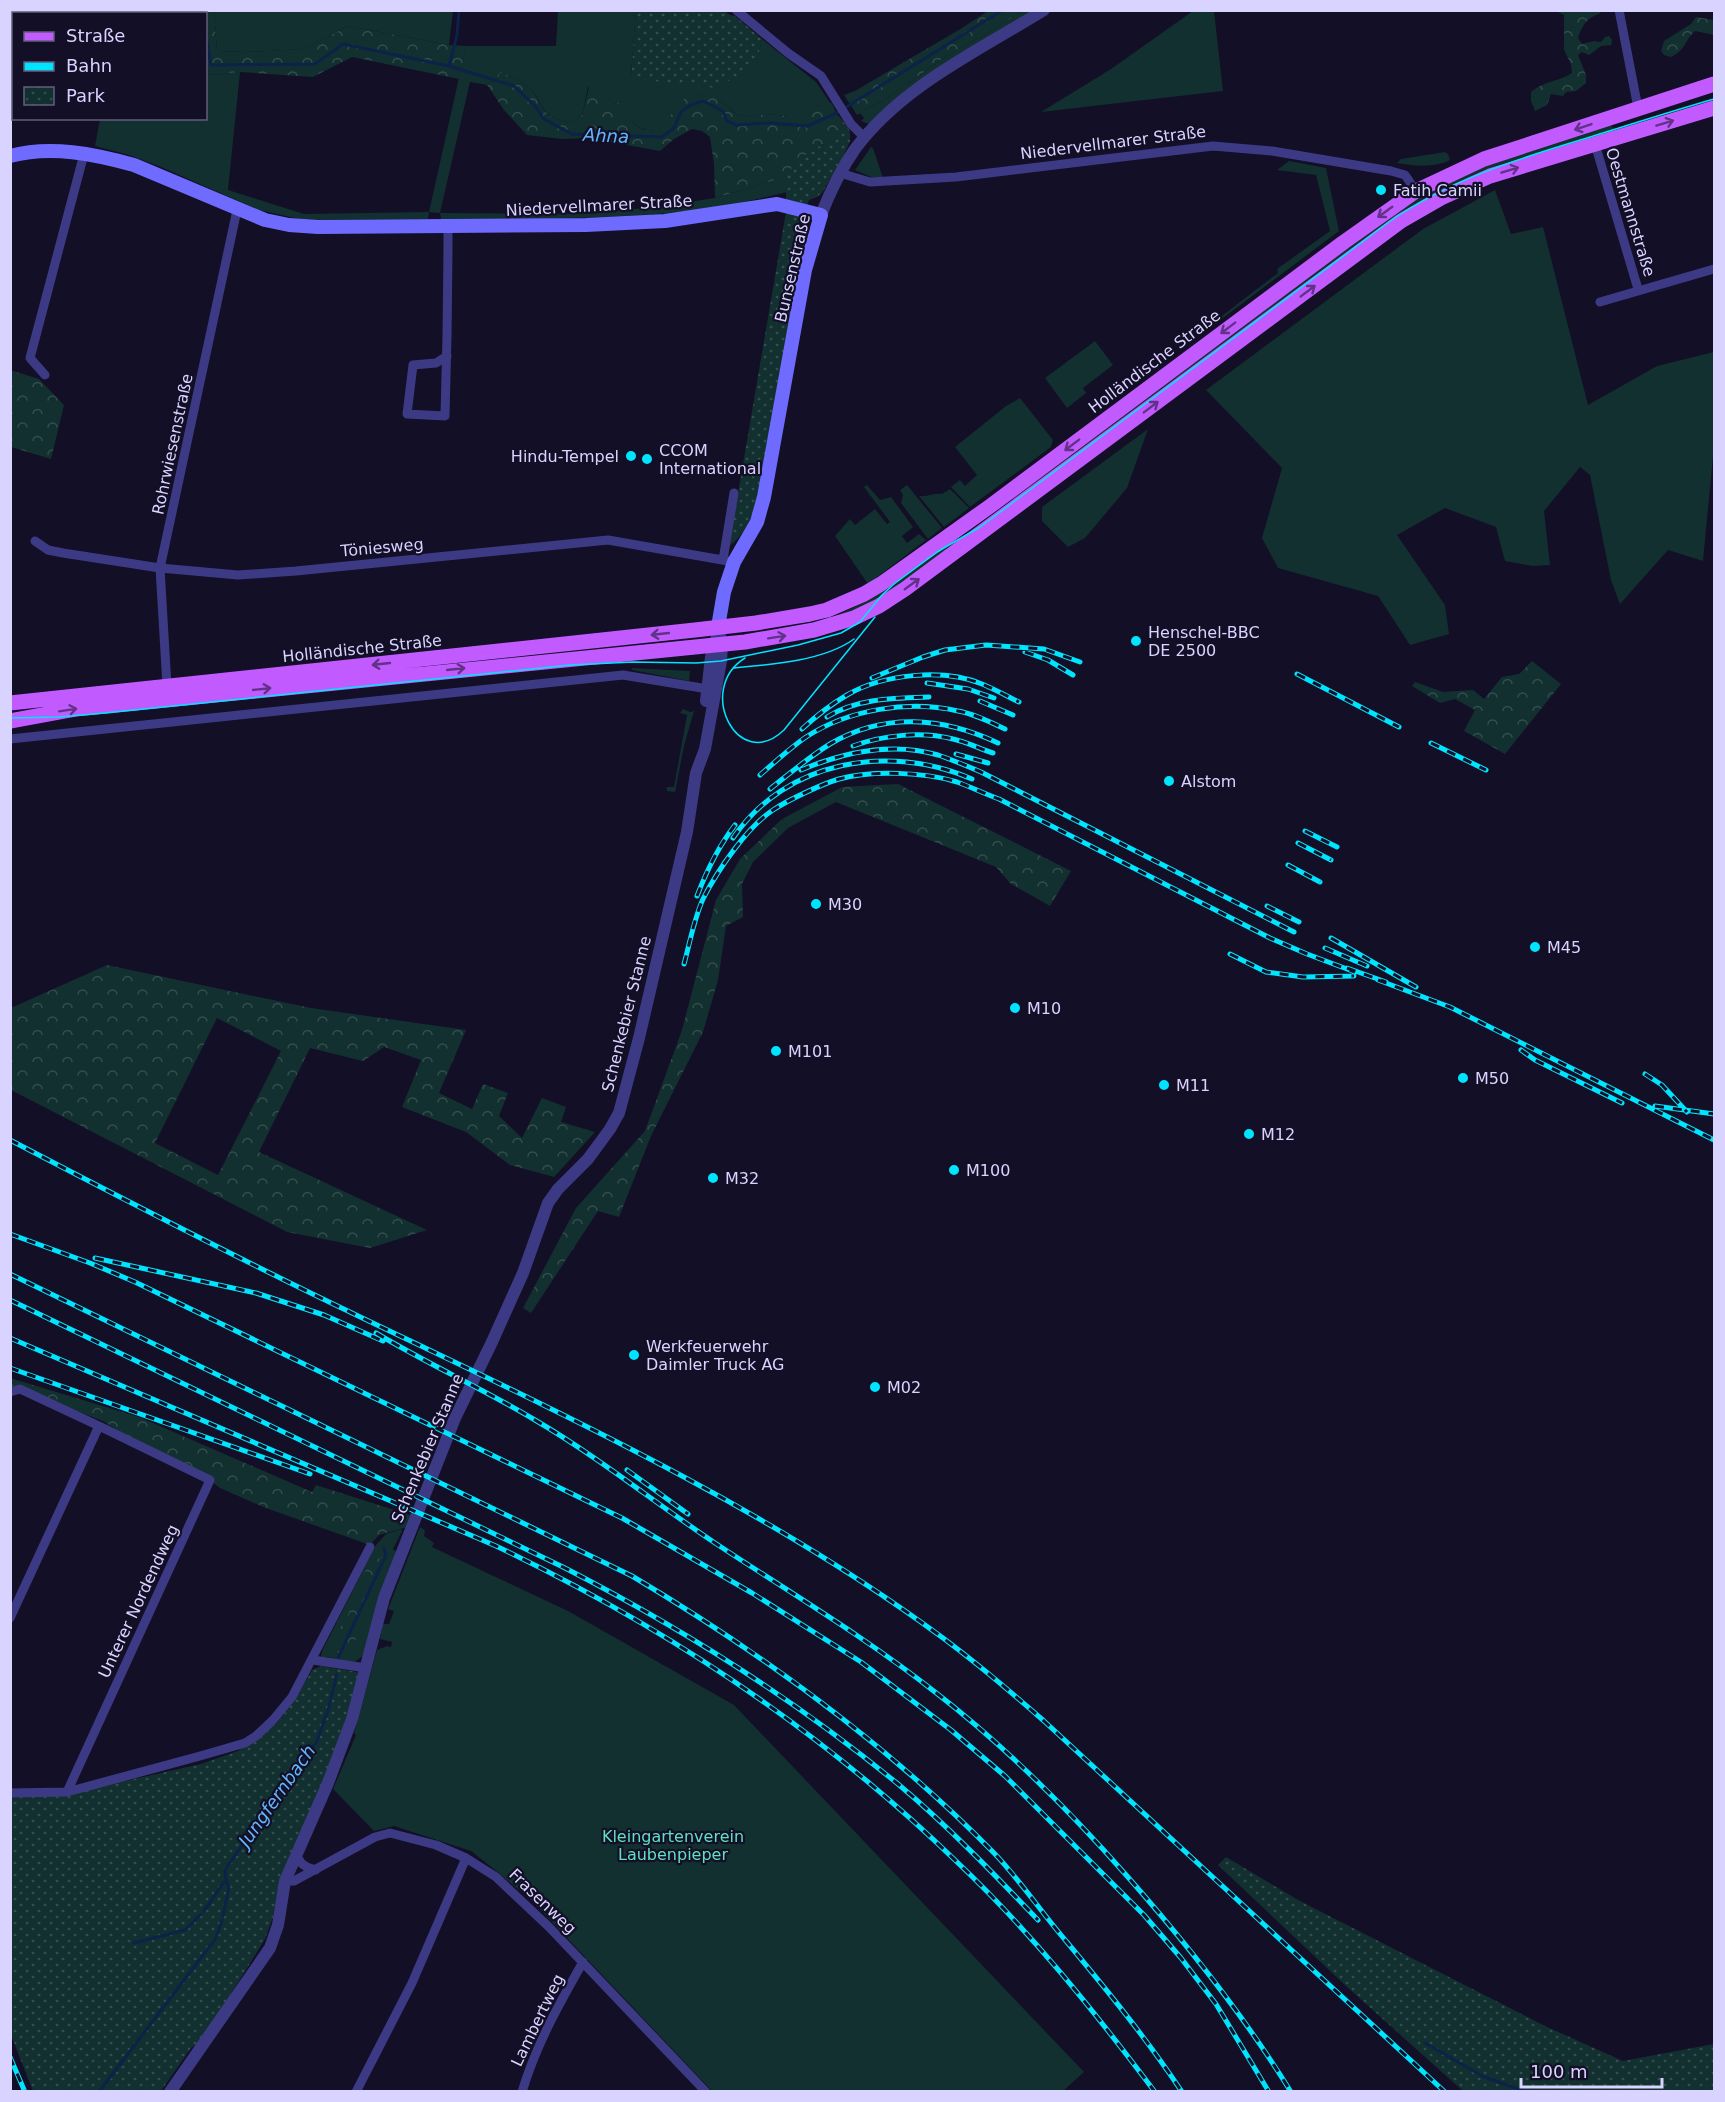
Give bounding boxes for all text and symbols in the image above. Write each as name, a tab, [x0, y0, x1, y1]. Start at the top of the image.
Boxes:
legend	[12, 12, 207, 120]
text: Straße	[66, 25, 125, 46]
text: Bahn	[66, 55, 112, 76]
text: Park	[66, 85, 105, 106]
one-way arrow	[1655, 117, 1674, 128]
street label: Niedervellmarer Straße	[1019, 122, 1207, 163]
one-way arrow	[1574, 123, 1593, 134]
water label: Ahna	[581, 124, 630, 147]
street label: Oestmannstraße	[1602, 145, 1659, 279]
one-way arrow	[1500, 164, 1519, 175]
place label: Fatih Camii	[1393, 181, 1482, 200]
marker: Fatih Camii	[1374, 183, 1388, 197]
street label: Niedervellmarer Straße	[505, 191, 693, 220]
one-way arrow	[1378, 206, 1394, 218]
street label: Bunsenstraße	[771, 212, 814, 324]
one-way arrow	[1299, 285, 1315, 297]
street label: Holländische Straße	[1085, 306, 1224, 417]
one-way arrow	[1221, 321, 1237, 334]
street label: Rohrwiesenstraße	[148, 372, 197, 516]
one-way arrow	[1143, 401, 1159, 414]
one-way arrow	[1065, 438, 1081, 451]
place label: CCOM International	[659, 441, 761, 478]
place label: Hindu-Tempel	[511, 447, 619, 466]
marker: Hindu-Tempel	[624, 449, 638, 463]
marker: CCOM International	[640, 452, 654, 466]
street label: Töniesweg	[339, 534, 424, 561]
one-way arrow	[904, 577, 920, 590]
place label: Henschel-BBC DE 2500	[1148, 623, 1260, 660]
one-way arrow	[650, 629, 670, 640]
street label: Holländische Straße	[281, 631, 443, 666]
one-way arrow	[767, 631, 786, 642]
marker: Henschel-BBC DE 2500	[1129, 634, 1143, 648]
one-way arrow	[372, 659, 391, 670]
one-way arrow	[445, 663, 465, 674]
one-way arrow	[251, 684, 271, 695]
one-way arrow	[58, 704, 77, 715]
place label: Alstom	[1181, 772, 1236, 791]
marker: Alstom	[1162, 774, 1176, 788]
place label: M30	[828, 895, 862, 914]
marker: M30	[809, 897, 823, 911]
street label: Schenkebier Stanne	[598, 934, 655, 1094]
place label: M45	[1547, 938, 1581, 957]
marker: M45	[1528, 940, 1542, 954]
place label: M10	[1027, 999, 1061, 1018]
marker: M10	[1008, 1001, 1022, 1015]
place label: M101	[788, 1042, 832, 1061]
marker: M101	[769, 1044, 783, 1058]
place label: M50	[1475, 1069, 1509, 1088]
marker: M50	[1456, 1071, 1470, 1085]
place label: M11	[1176, 1076, 1210, 1095]
marker: M11	[1157, 1078, 1171, 1092]
place label: M12	[1261, 1125, 1295, 1144]
marker: M12	[1242, 1127, 1256, 1141]
place label: M100	[966, 1161, 1010, 1180]
marker: M100	[947, 1163, 961, 1177]
place label: M32	[725, 1169, 759, 1188]
marker: M32	[706, 1171, 720, 1185]
place label: Werkfeuerwehr Daimler Truck AG	[646, 1337, 784, 1374]
marker: Werkfeuerwehr Daimler Truck AG	[627, 1348, 641, 1362]
street label: Schenkebier Stanne	[387, 1371, 467, 1526]
place label: M02	[887, 1378, 921, 1397]
marker: M02	[868, 1380, 882, 1394]
street label: Unterer Nordendweg	[95, 1521, 182, 1681]
water label: Jungfernbach	[232, 1741, 319, 1853]
park label: Kleingartenverein Laubenpieper	[602, 1827, 744, 1864]
street label: Frasenweg	[505, 1865, 580, 1938]
street label: Lambertweg	[507, 1971, 568, 2069]
scale bar	[1521, 2051, 1662, 2089]
text: 100 m	[1530, 2061, 1588, 2082]

